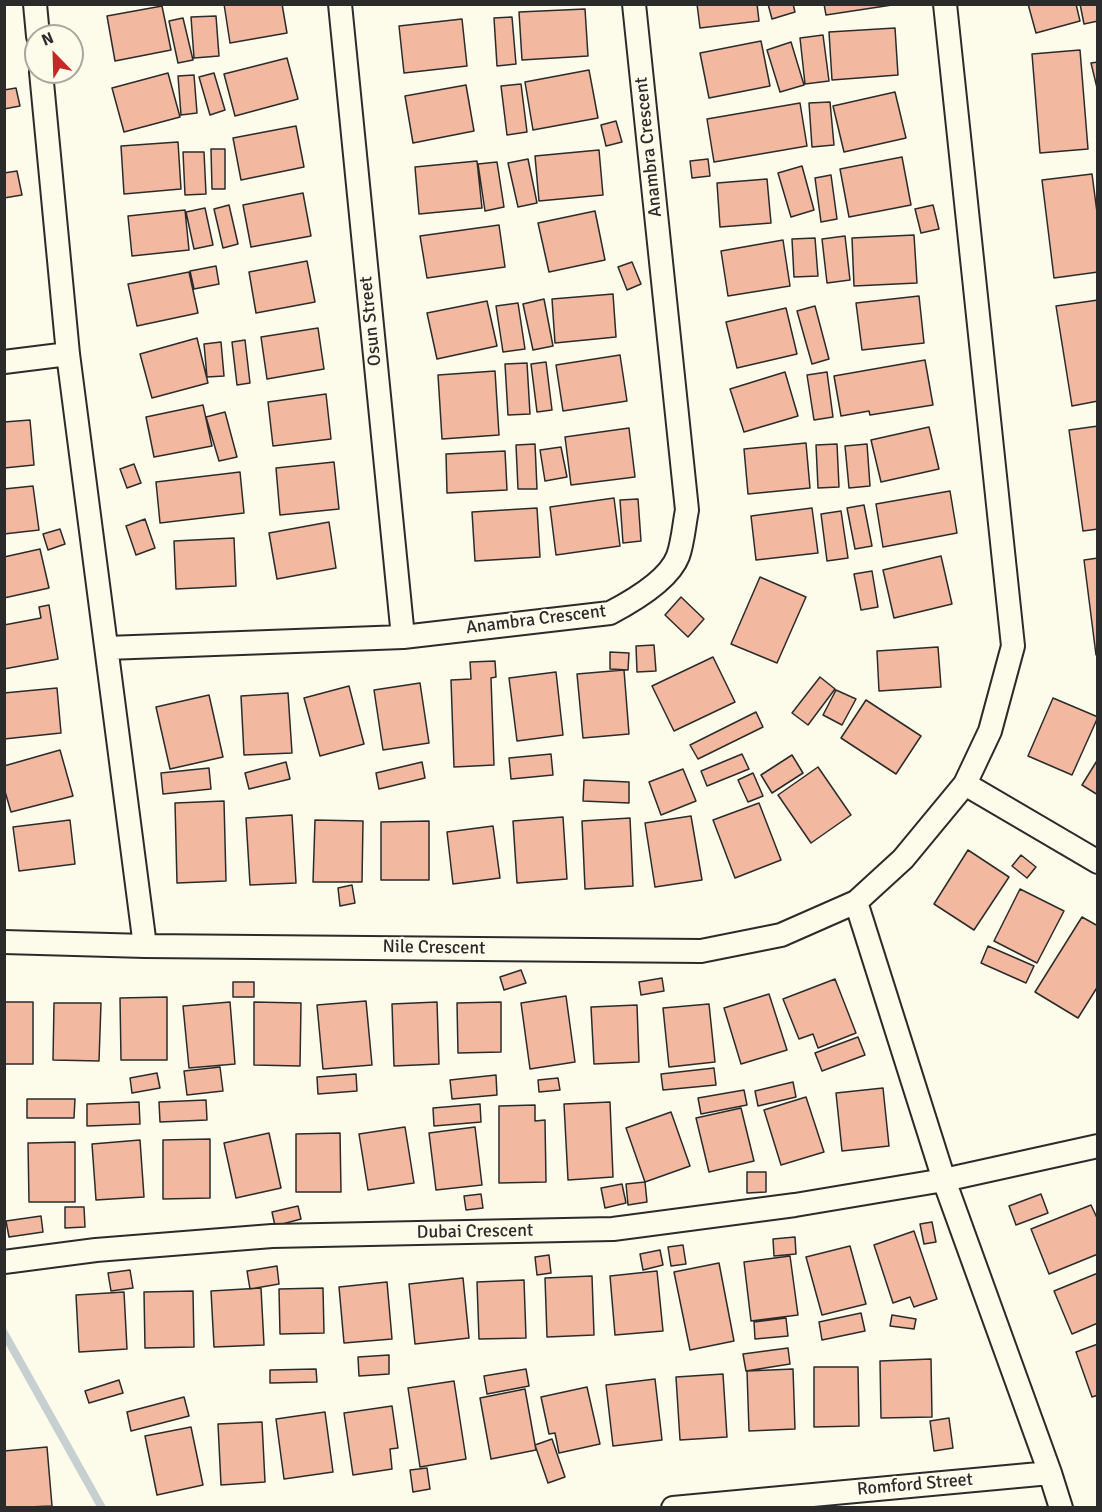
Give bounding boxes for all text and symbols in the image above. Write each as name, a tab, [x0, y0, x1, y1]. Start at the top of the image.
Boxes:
north arrow	[24, 24, 84, 84]
text: N	[39, 28, 57, 51]
street label: Anambra Crescent	[631, 76, 667, 218]
street label: Osun Street	[356, 275, 386, 367]
street label: Anambra Crescent	[465, 601, 607, 639]
street label: Nile Crescent	[382, 936, 486, 960]
street label: Dubai Crescent	[417, 1220, 533, 1244]
street label: Romford Street	[856, 1469, 974, 1501]

